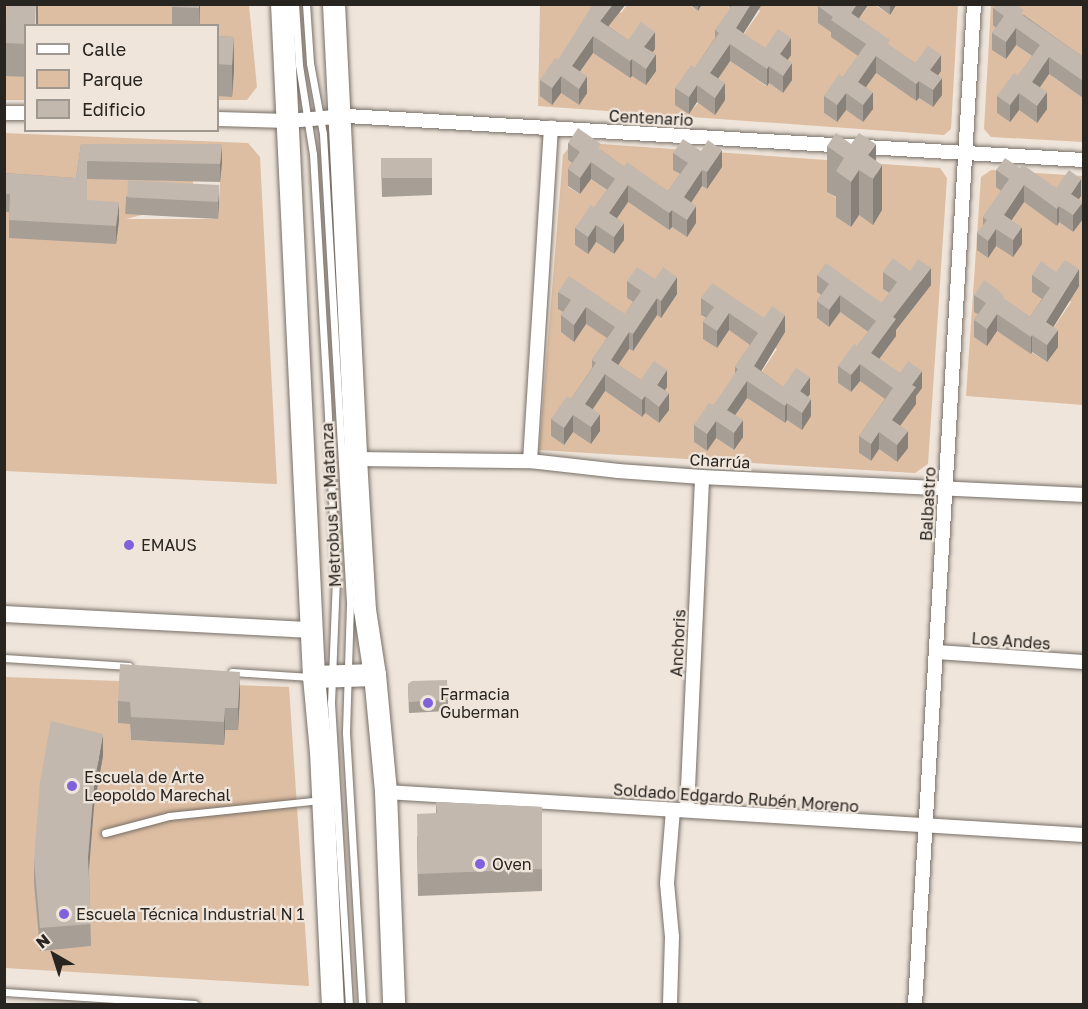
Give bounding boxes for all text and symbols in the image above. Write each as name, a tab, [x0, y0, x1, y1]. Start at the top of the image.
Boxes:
legend	[24, 24, 219, 132]
text: Calle	[82, 38, 126, 60]
text: Parque	[82, 68, 143, 90]
text: Edificio	[82, 98, 146, 120]
street label: Centenario	[608, 106, 694, 130]
street label: Metrobus La Matanza	[317, 422, 345, 588]
street label: Charrúa	[689, 450, 751, 472]
street label: Balbastro	[916, 466, 940, 542]
place label: EMAUS	[141, 535, 197, 555]
marker: EMAUS	[122, 538, 136, 552]
street label: Anchoris	[667, 609, 689, 677]
street label: Los Andes	[971, 629, 1051, 653]
place label: Farmacia Guberman	[440, 684, 519, 722]
marker: Farmacia Guberman	[421, 696, 435, 710]
place label: Escuela de Arte Leopoldo Marechal	[84, 767, 231, 805]
marker: Escuela de Arte Leopoldo Marechal	[65, 779, 79, 793]
street label: Soldado Edgardo Rubén Moreno	[612, 780, 860, 816]
place label: Oven	[492, 854, 532, 874]
marker: Oven	[473, 857, 487, 871]
place label: Escuela Técnica Industrial N 1	[76, 904, 304, 924]
marker: Escuela Técnica Industrial N 1	[57, 907, 71, 921]
north arrow	[24, 925, 84, 985]
text: N	[32, 929, 54, 953]

